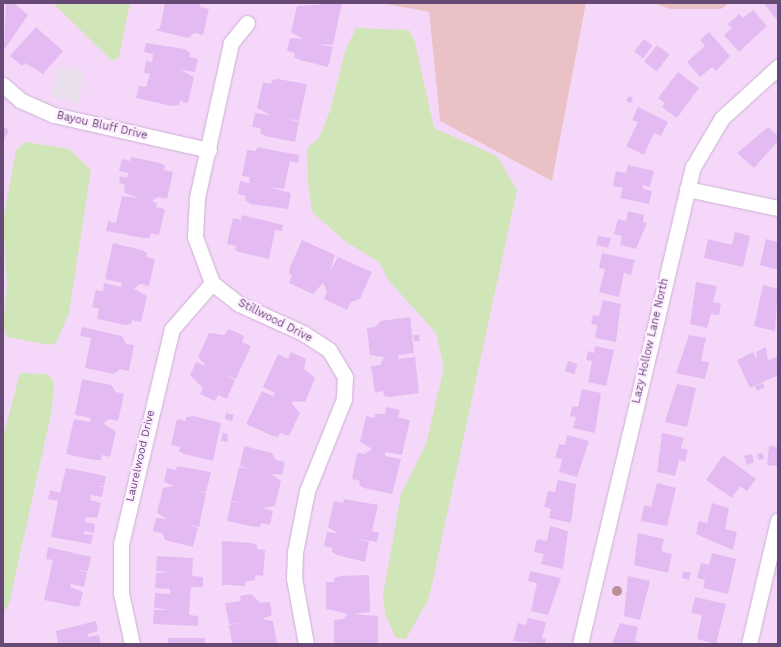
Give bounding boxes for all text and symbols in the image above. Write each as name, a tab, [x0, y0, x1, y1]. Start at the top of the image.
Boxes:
street label: Bayou Bluff Drive	[55, 109, 149, 143]
street label: Lazy Hollow Lane North	[630, 277, 672, 405]
street label: Stillwood Drive	[236, 297, 314, 345]
street label: Laurelwood Drive	[124, 409, 158, 503]

